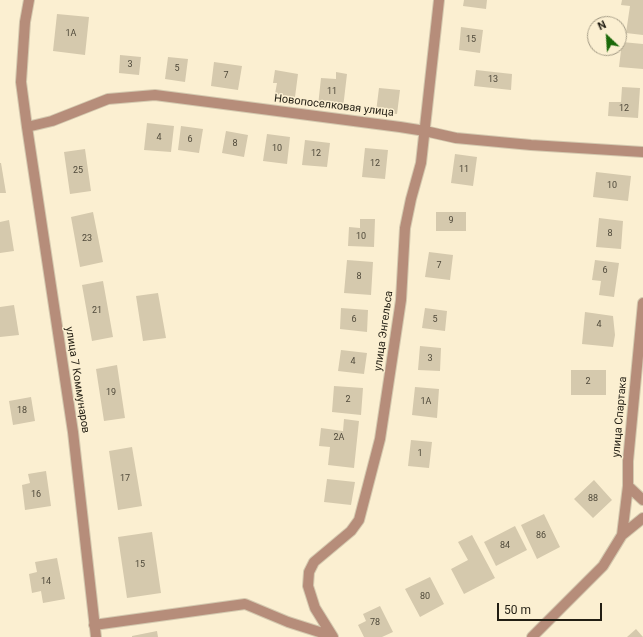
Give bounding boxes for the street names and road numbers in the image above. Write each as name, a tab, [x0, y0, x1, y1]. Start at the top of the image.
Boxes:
street label: Новопоселковая улица	[273, 92, 395, 120]
street label: улица Энгельса	[372, 290, 396, 372]
street label: улица 7 Коммунаров	[62, 326, 92, 434]
street label: улица Спартака	[610, 376, 630, 458]

